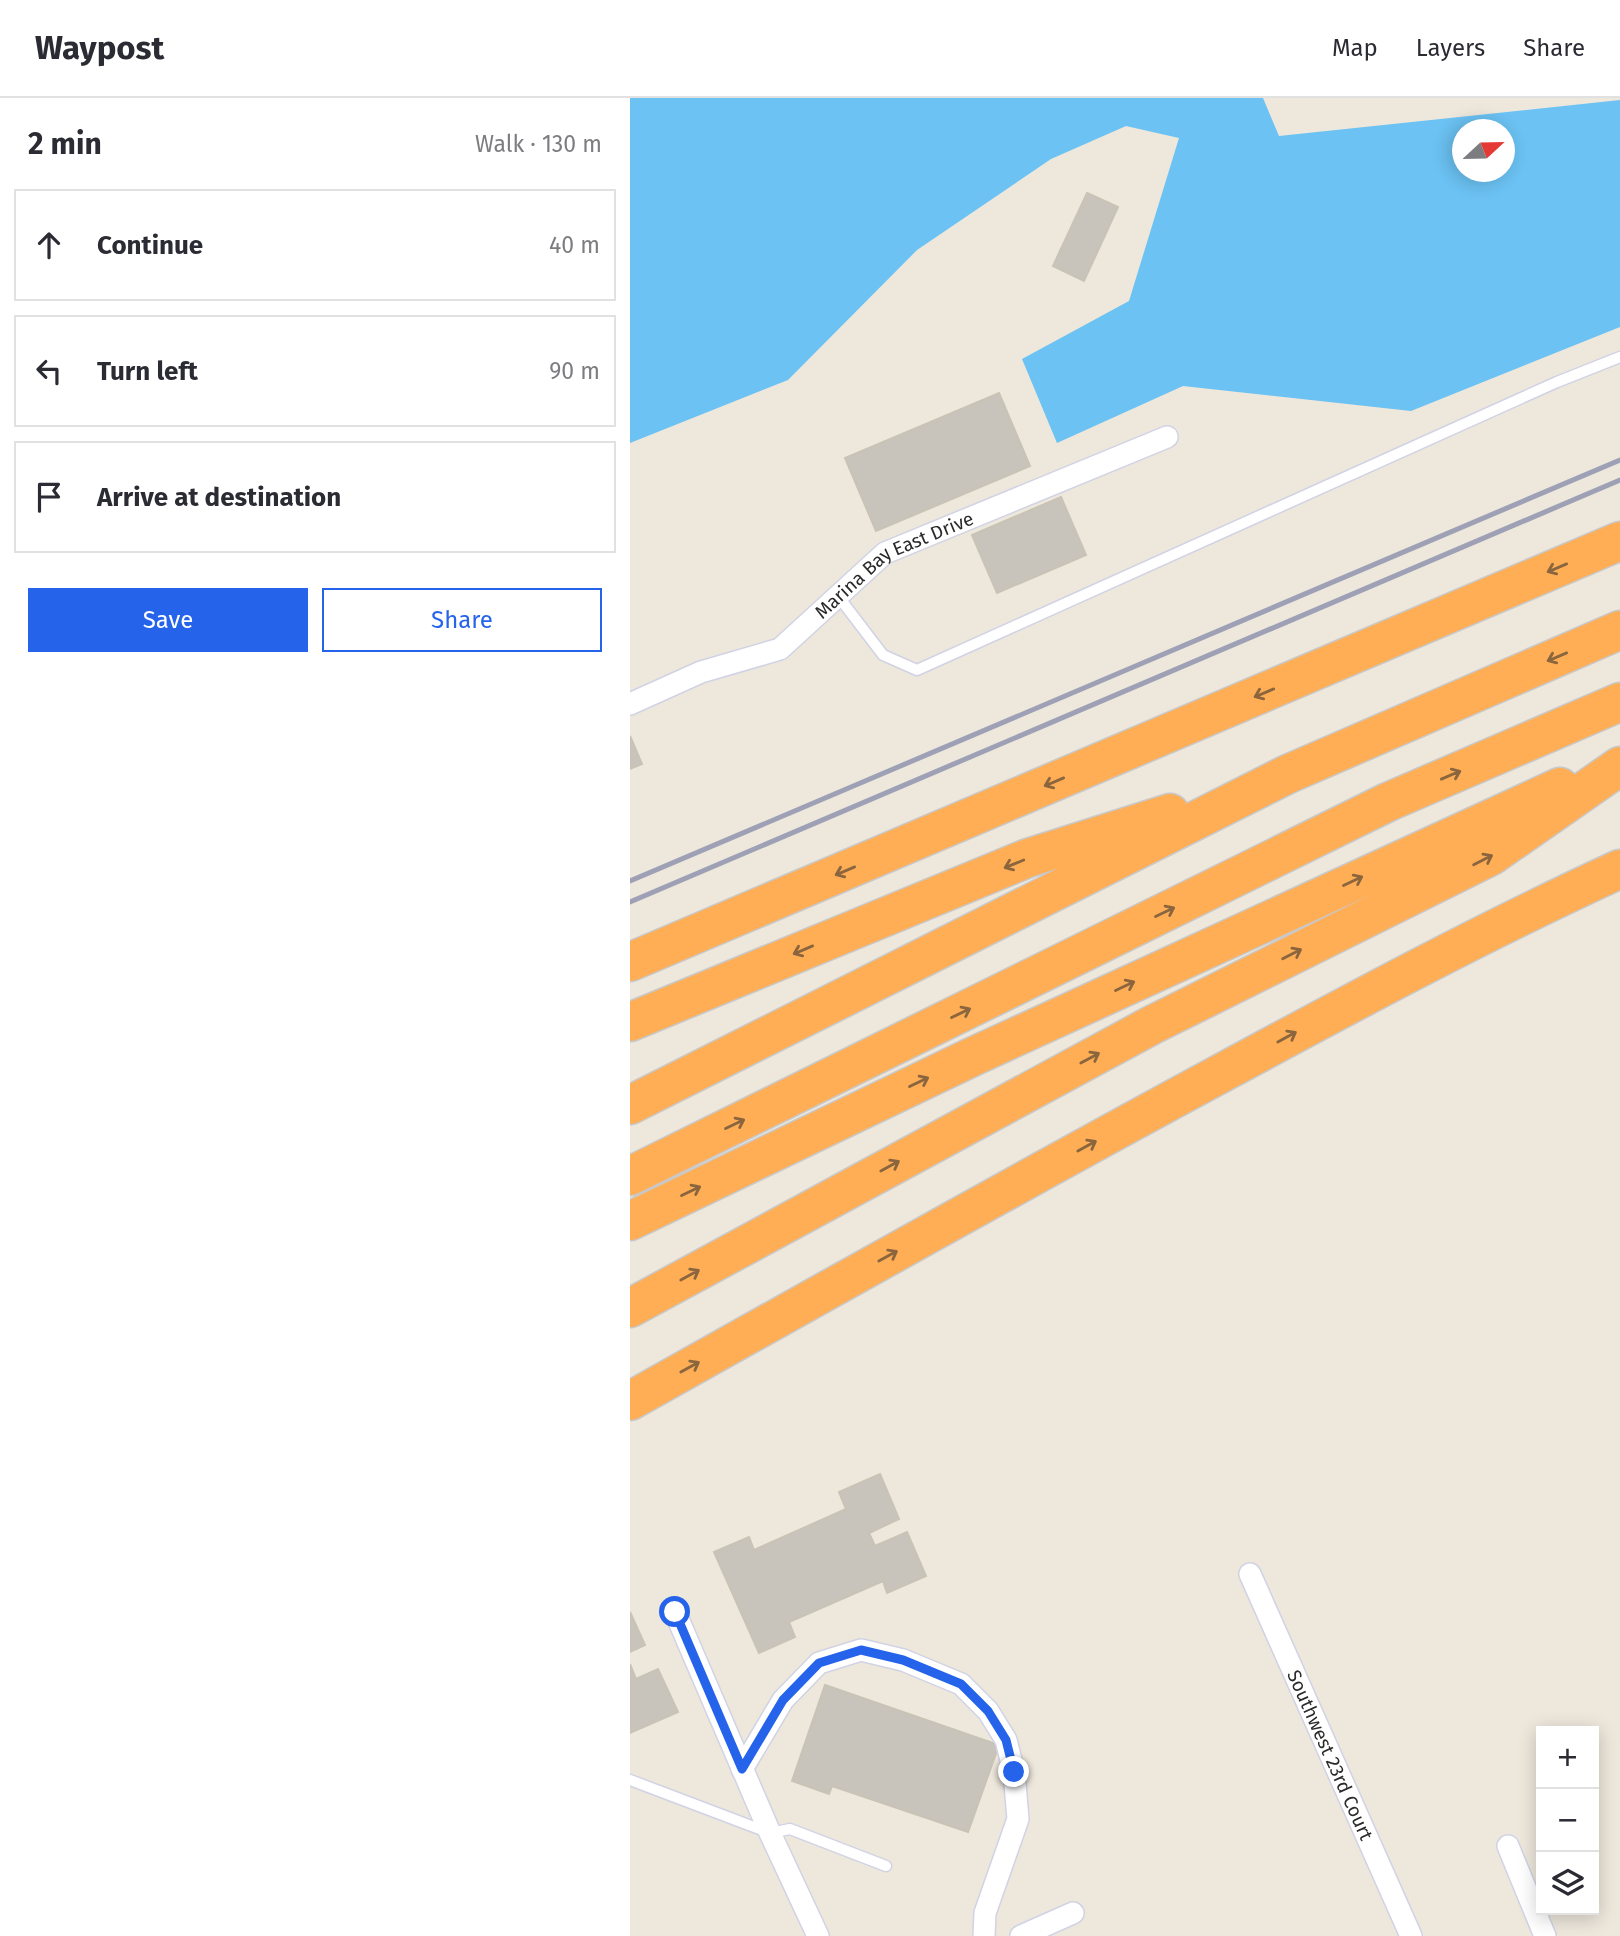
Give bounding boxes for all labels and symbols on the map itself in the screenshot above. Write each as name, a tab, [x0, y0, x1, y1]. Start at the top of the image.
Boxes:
north arrow	[1452, 119, 1515, 182]
street label: Marina Bay East Drive	[810, 507, 977, 624]
one-way arrow	[1547, 562, 1568, 575]
one-way arrow	[1547, 651, 1569, 664]
one-way arrow	[1253, 687, 1275, 700]
one-way arrow	[1439, 768, 1461, 781]
one-way arrow	[1044, 776, 1066, 789]
one-way arrow	[1472, 852, 1493, 866]
one-way arrow	[1003, 858, 1025, 871]
one-way arrow	[835, 865, 856, 878]
one-way arrow	[1343, 873, 1364, 886]
one-way arrow	[1154, 904, 1175, 918]
one-way arrow	[793, 944, 814, 957]
one-way arrow	[1281, 946, 1302, 960]
one-way arrow	[1113, 979, 1135, 992]
one-way arrow	[950, 1005, 971, 1019]
one-way arrow	[1276, 1030, 1297, 1043]
one-way arrow	[1079, 1051, 1100, 1064]
one-way arrow	[908, 1075, 929, 1088]
one-way arrow	[724, 1117, 745, 1131]
one-way arrow	[1076, 1139, 1097, 1152]
one-way arrow	[879, 1159, 900, 1172]
one-way arrow	[680, 1184, 701, 1198]
one-way arrow	[878, 1249, 898, 1263]
one-way arrow	[679, 1268, 700, 1281]
one-way arrow	[679, 1360, 699, 1374]
route start	[659, 1596, 690, 1627]
street label: Southwest 23rd Court	[1282, 1666, 1378, 1844]
route end	[998, 1756, 1029, 1787]

